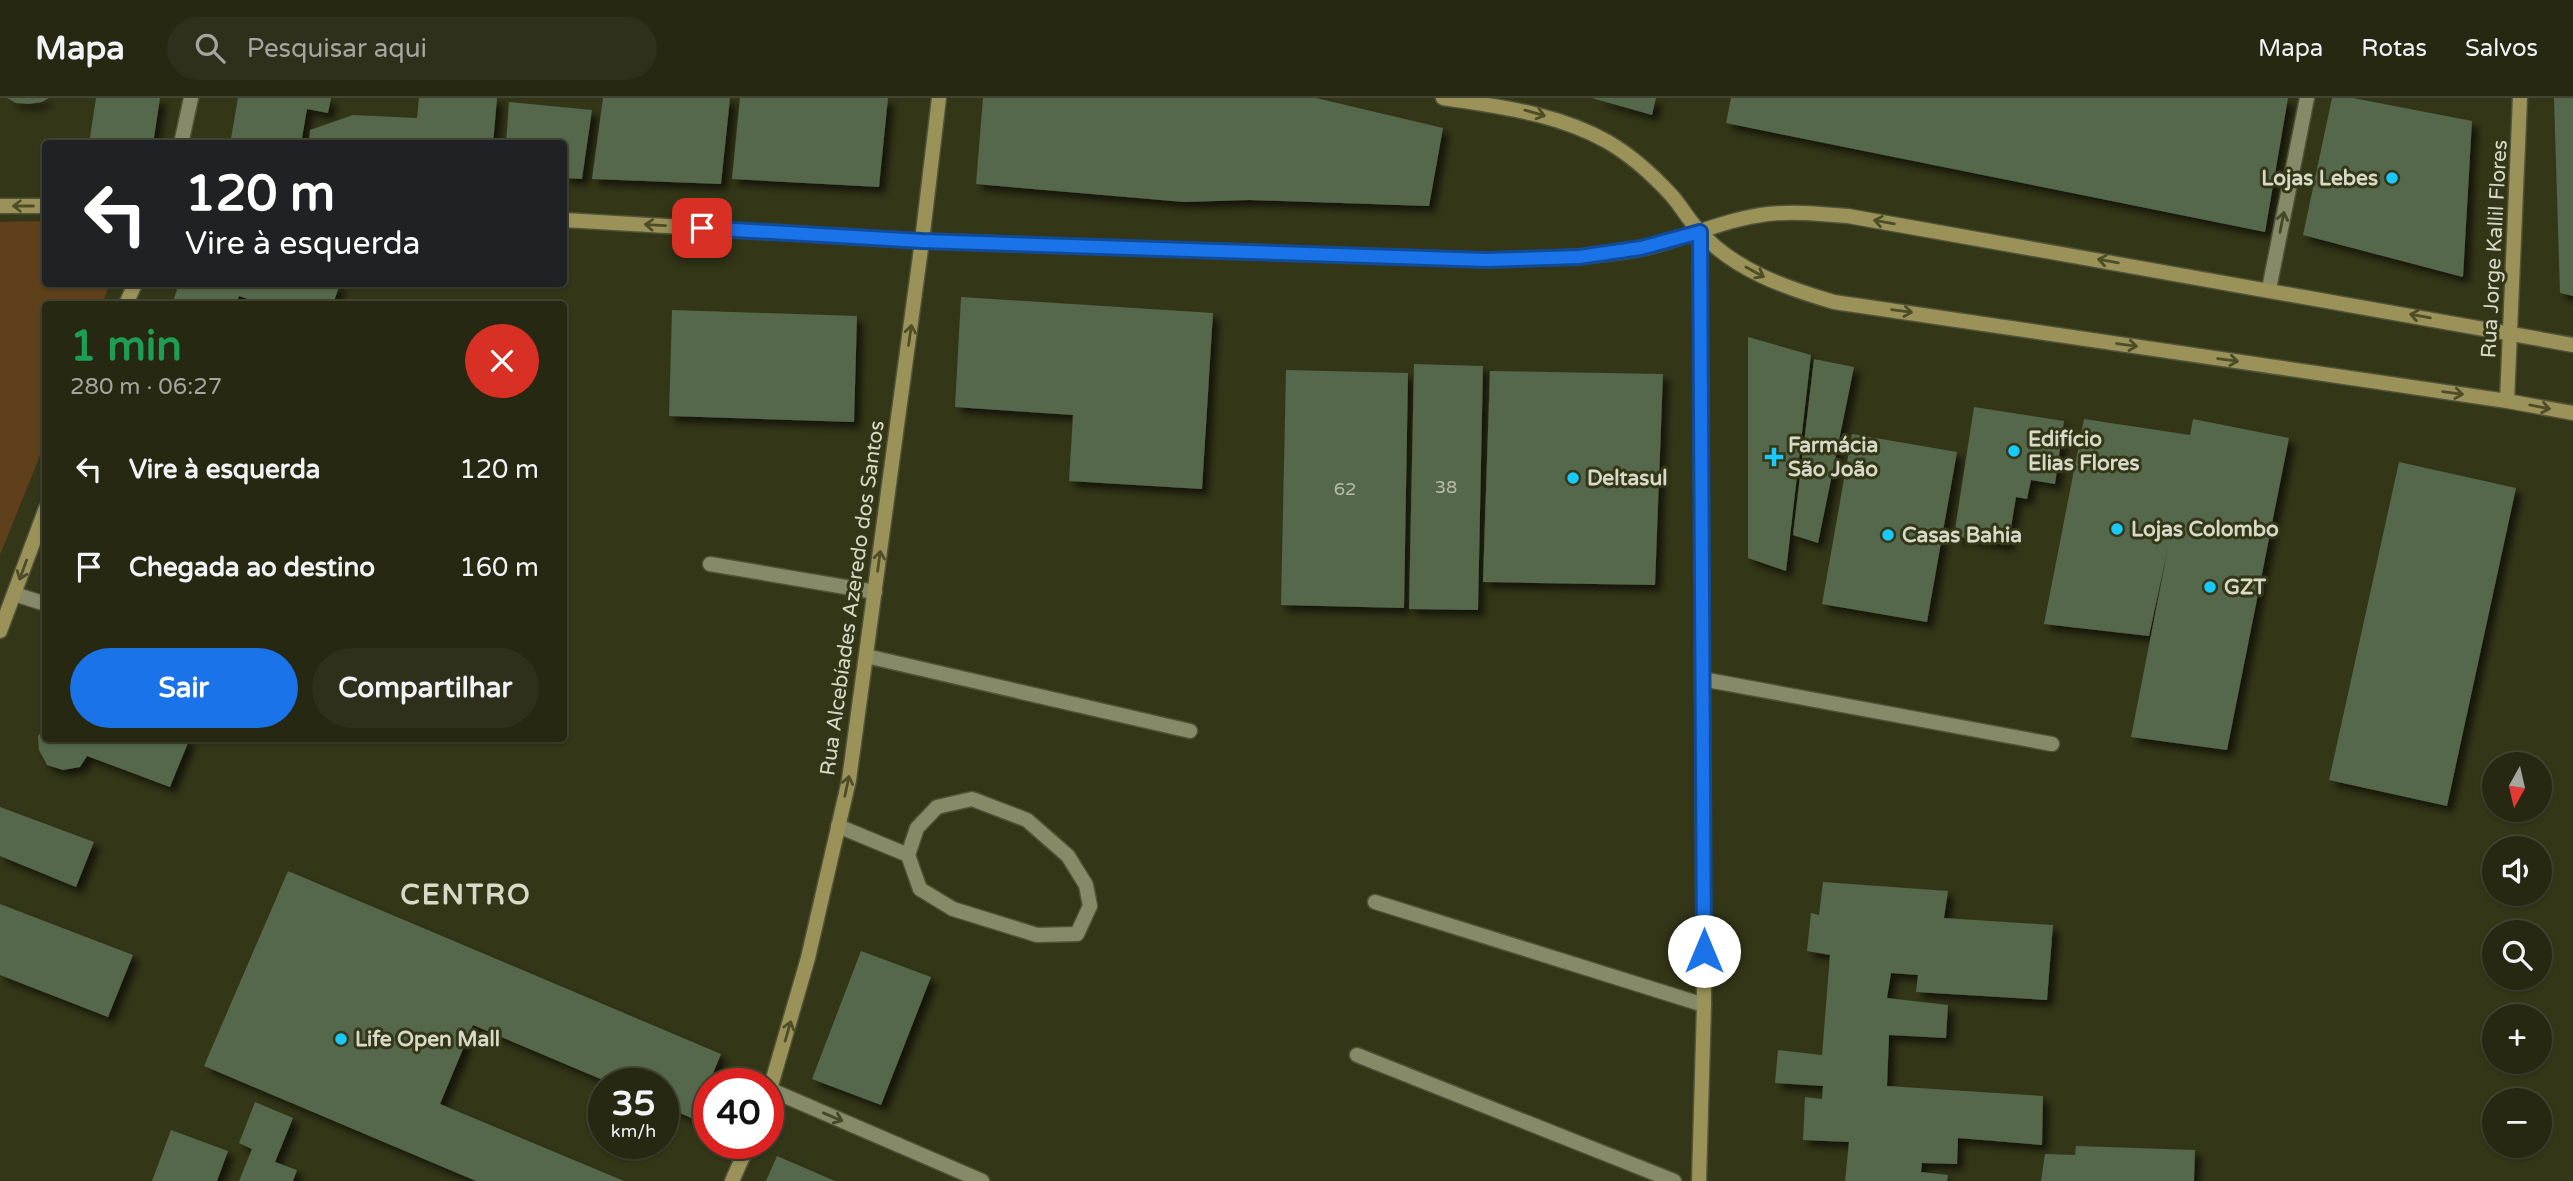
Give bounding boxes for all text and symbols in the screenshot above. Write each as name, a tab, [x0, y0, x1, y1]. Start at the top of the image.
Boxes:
search box	[167, 17, 657, 80]
text: Mapa	[35, 29, 125, 68]
icon: search	[191, 29, 229, 67]
text: Pesquisar aqui	[247, 33, 427, 64]
text: Mapa	[2258, 34, 2323, 63]
text: Rotas	[2361, 34, 2427, 63]
text: Salvos	[2465, 34, 2538, 63]
one-way arrow	[1524, 108, 1546, 121]
street label: Rua Jorge Kallil Flores	[2476, 139, 2513, 359]
text: 120 m	[185, 165, 335, 224]
place label: Lojas Lebes	[2261, 166, 2378, 191]
icon: left	[70, 168, 161, 259]
marker: Lojas Lebes	[2384, 170, 2400, 186]
pin	[672, 198, 732, 258]
one-way arrow	[12, 199, 35, 213]
icon: arrive	[683, 209, 721, 247]
one-way arrow	[2276, 211, 2290, 234]
one-way arrow	[1873, 215, 1896, 228]
one-way arrow	[644, 218, 667, 231]
text: Vire à esquerda	[185, 225, 421, 263]
one-way arrow	[2097, 254, 2120, 267]
one-way arrow	[1744, 265, 1764, 279]
one-way arrow	[1890, 305, 1913, 318]
one-way arrow	[2409, 309, 2432, 322]
text: 1 min	[70, 321, 182, 372]
button: close	[465, 324, 539, 398]
one-way arrow	[903, 325, 916, 347]
one-way arrow	[2115, 338, 2138, 351]
one-way arrow	[2216, 353, 2239, 366]
text: 280 m · 06:27	[70, 373, 222, 401]
one-way arrow	[2441, 387, 2464, 400]
one-way arrow	[2528, 401, 2551, 414]
street label: Rua Alcebíades Azeredo dos Santos	[815, 419, 890, 777]
place label: Edifício Elias Flores	[2028, 427, 2140, 476]
place label: Farmácia São João	[1788, 433, 1878, 482]
marker: Edifício Elias Flores	[2006, 443, 2022, 459]
marker: Farmácia São João	[1766, 449, 1782, 465]
icon: left	[70, 450, 108, 488]
text: Vire à esquerda	[129, 454, 320, 485]
text: 120 m	[459, 454, 539, 485]
place label: Deltasul	[1587, 466, 1667, 491]
marker: Deltasul	[1565, 470, 1581, 486]
house number: 38	[1435, 476, 1457, 498]
house number: 62	[1334, 478, 1356, 500]
place label: Lojas Colombo	[2131, 517, 2279, 542]
marker: Lojas Colombo	[2109, 521, 2125, 537]
place label: Casas Bahia	[1902, 523, 2022, 548]
marker: Casas Bahia	[1880, 527, 1896, 543]
icon: arrive	[70, 548, 108, 586]
one-way arrow	[873, 550, 886, 573]
text: Chegada ao destino	[129, 552, 375, 583]
text: 160 m	[459, 552, 539, 583]
one-way arrow	[16, 558, 28, 580]
place label: GZT	[2224, 575, 2266, 600]
marker: GZT	[2202, 579, 2218, 595]
button: Sair	[70, 648, 298, 728]
button: Compartilhar	[312, 648, 539, 728]
north arrow	[2482, 752, 2552, 822]
map controls	[2482, 752, 2552, 1158]
one-way arrow	[841, 775, 855, 798]
button: sound	[2482, 836, 2552, 906]
district label: CENTRO	[400, 878, 532, 912]
position arrow	[1667, 914, 1741, 988]
button: search	[2482, 920, 2552, 990]
button: +	[2482, 1004, 2552, 1074]
one-way arrow	[782, 1020, 795, 1042]
place label: Life Open Mall	[355, 1027, 500, 1052]
marker: Life Open Mall	[333, 1031, 349, 1047]
speed limit sign: 40	[693, 1068, 784, 1159]
text: 35	[612, 1083, 655, 1125]
button: −	[2482, 1088, 2552, 1158]
one-way arrow	[822, 1111, 844, 1124]
text: km/h	[611, 1120, 656, 1142]

